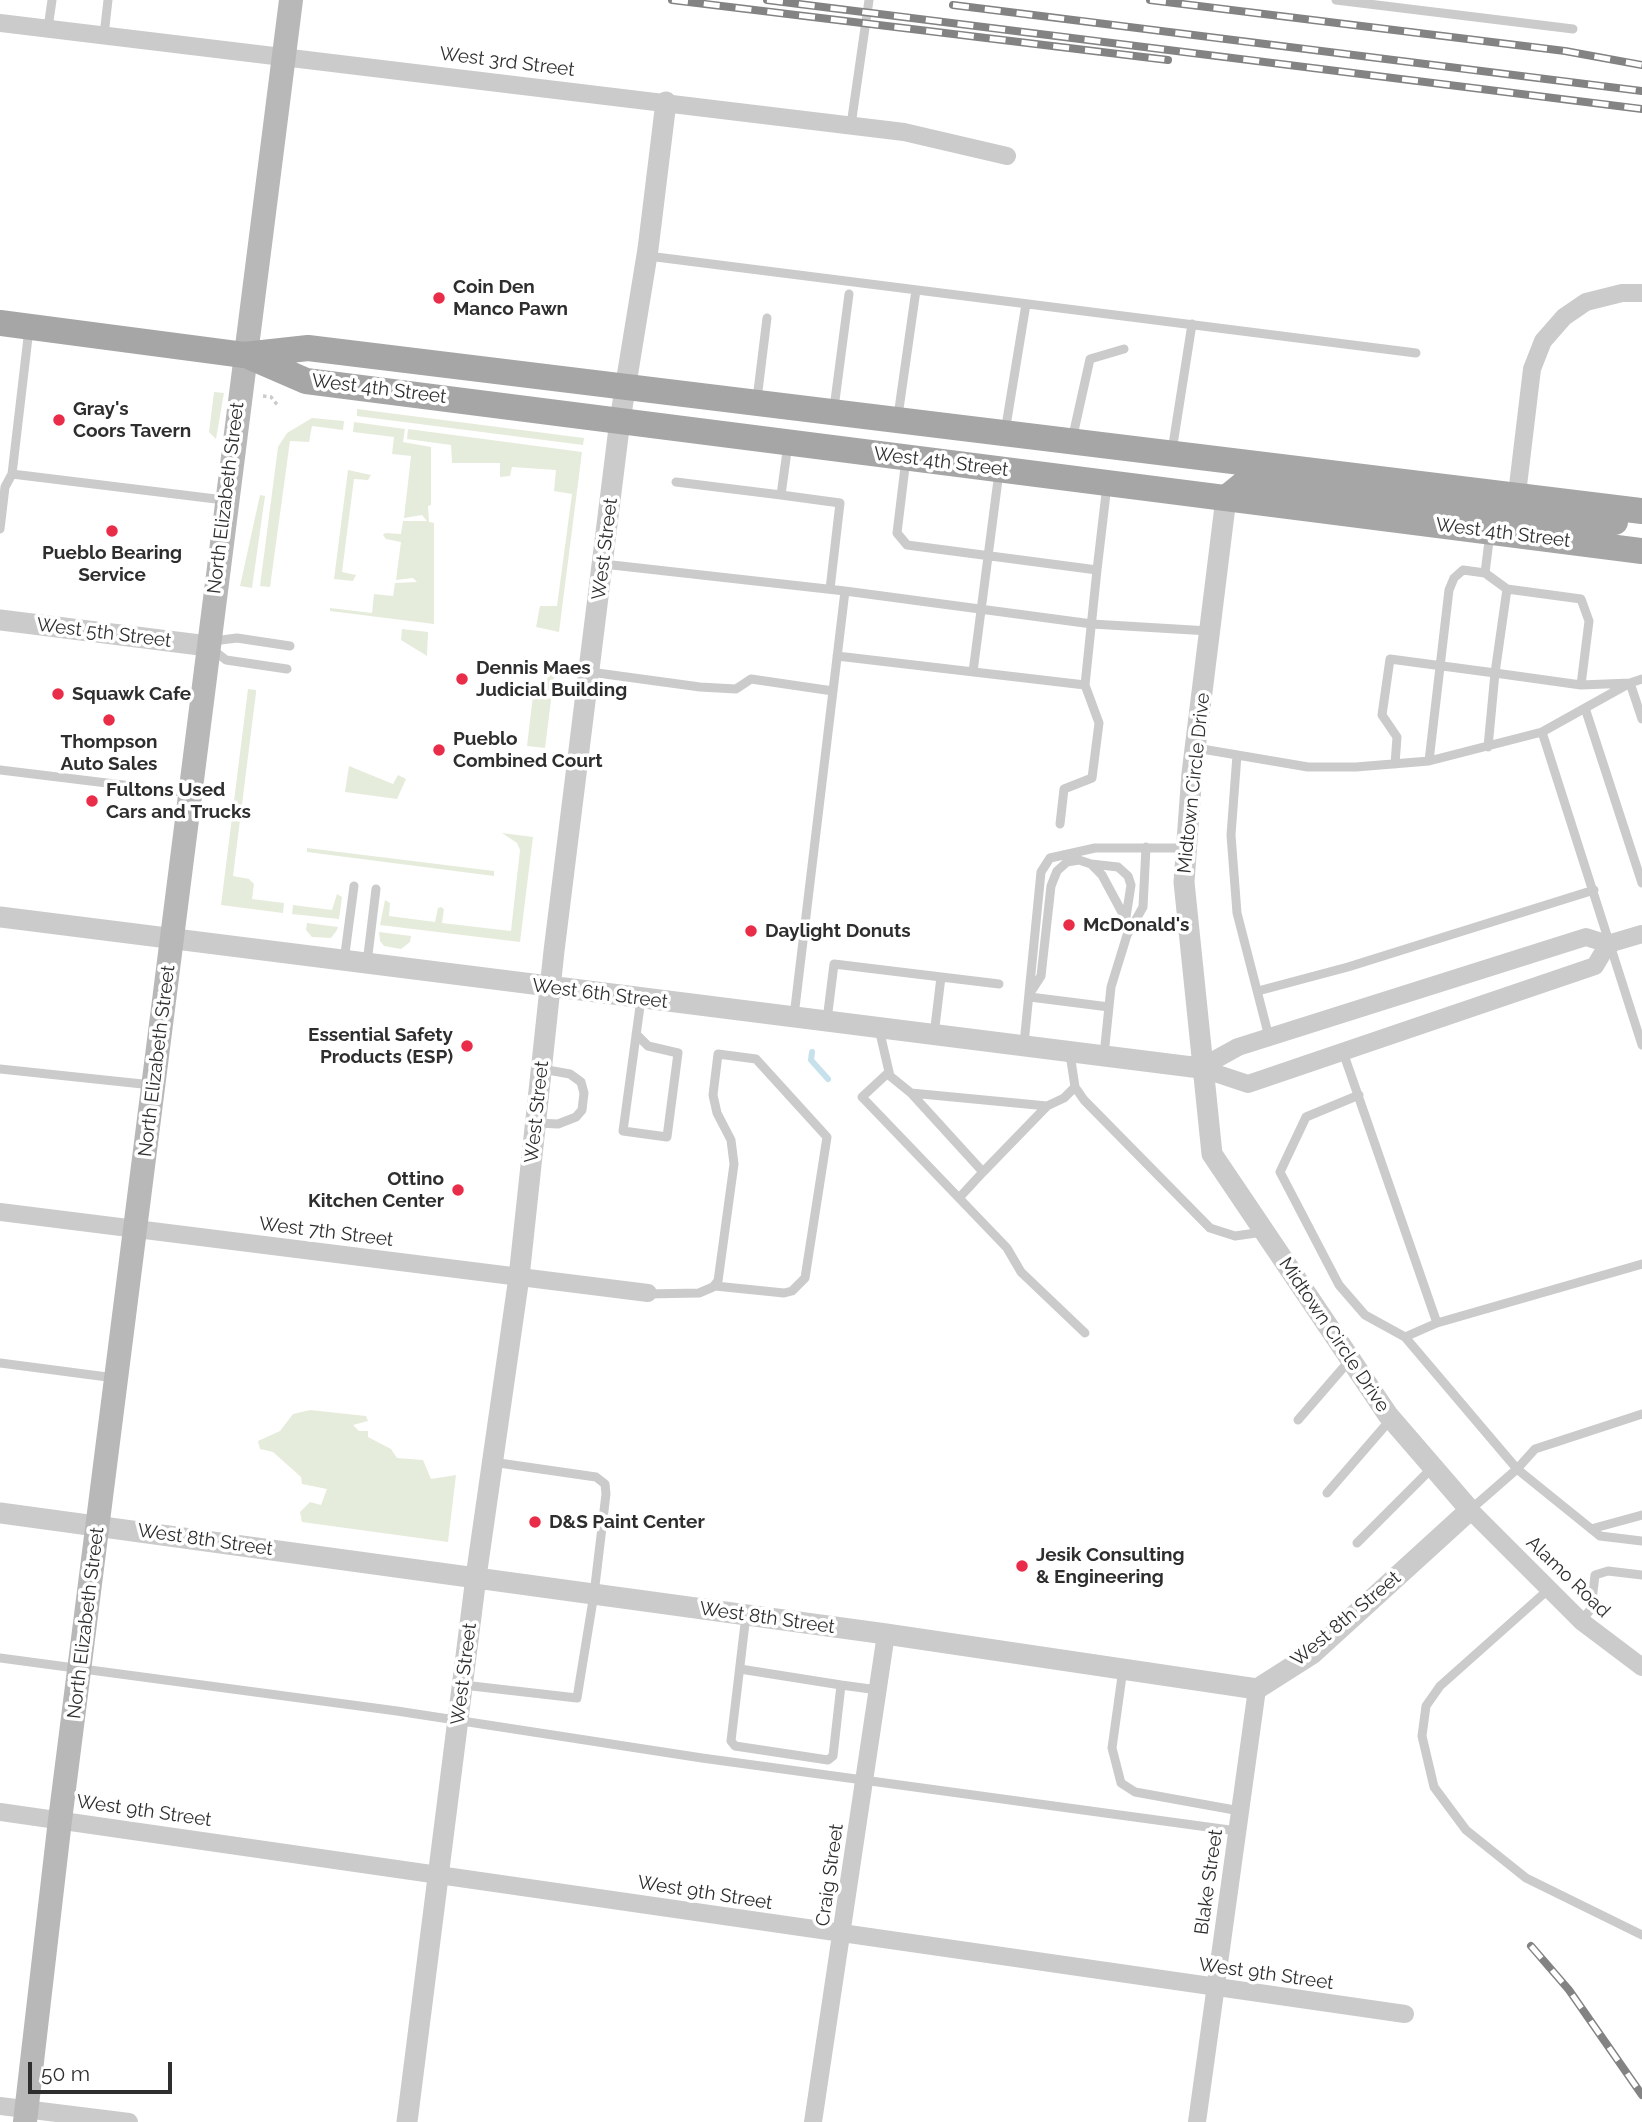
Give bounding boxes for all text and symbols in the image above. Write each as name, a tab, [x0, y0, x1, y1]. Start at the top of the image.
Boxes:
street label: West 3rd Street	[438, 42, 576, 82]
place label: Coin Den Manco Pawn	[453, 276, 568, 320]
marker: Coin Den Manco Pawn	[431, 290, 447, 306]
street label: West 4th Street	[310, 369, 448, 409]
place label: Gray's Coors Tavern	[73, 398, 191, 442]
street label: North Elizabeth Street	[203, 401, 249, 595]
marker: Gray's Coors Tavern	[51, 412, 67, 428]
street label: West 4th Street	[872, 442, 1010, 482]
street label: West Street	[587, 497, 623, 601]
street label: West 4th Street	[1434, 513, 1572, 553]
marker: Pueblo Bearing Service	[104, 523, 120, 539]
place label: Pueblo Bearing Service	[42, 542, 182, 586]
street label: West 5th Street	[35, 613, 173, 653]
place label: Dennis Maes Judicial Building	[476, 657, 627, 701]
marker: Dennis Maes Judicial Building	[454, 671, 470, 687]
place label: Squawk Cafe	[72, 683, 191, 705]
marker: Squawk Cafe	[50, 686, 66, 702]
street label: Midtown Circle Drive	[1173, 691, 1215, 875]
marker: Thompson Auto Sales	[101, 712, 117, 728]
place label: Pueblo Combined Court	[453, 728, 603, 772]
place label: Thompson Auto Sales	[61, 731, 157, 775]
marker: Pueblo Combined Court	[431, 742, 447, 758]
place label: Fultons Used Cars and Trucks	[106, 779, 251, 823]
marker: Fultons Used Cars and Trucks	[84, 793, 100, 809]
place label: McDonald's	[1083, 914, 1189, 936]
marker: McDonald's	[1061, 917, 1077, 933]
place label: Daylight Donuts	[765, 920, 911, 942]
marker: Daylight Donuts	[743, 923, 759, 939]
street label: North Elizabeth Street	[134, 964, 180, 1158]
street label: West 6th Street	[531, 974, 669, 1014]
place label: Essential Safety Products (ESP)	[308, 1024, 453, 1068]
marker: Essential Safety Products (ESP)	[459, 1038, 475, 1054]
street label: West Street	[520, 1060, 554, 1164]
place label: Ottino Kitchen Center	[308, 1168, 444, 1212]
marker: Ottino Kitchen Center	[450, 1182, 466, 1198]
street label: West 7th Street	[257, 1212, 395, 1252]
street label: Midtown Circle Drive	[1274, 1253, 1394, 1417]
place label: D&S Paint Center	[549, 1511, 705, 1533]
marker: D&S Paint Center	[527, 1514, 543, 1530]
street label: West 8th Street	[136, 1519, 274, 1561]
street label: North Elizabeth Street	[63, 1526, 109, 1720]
street label: Alamo Road	[1521, 1531, 1615, 1623]
place label: Jesik Consulting & Engineering	[1036, 1544, 1185, 1588]
marker: Jesik Consulting & Engineering	[1014, 1558, 1030, 1574]
street label: West 8th Street	[1286, 1566, 1406, 1672]
street label: West 8th Street	[698, 1597, 836, 1639]
street label: West Street	[446, 1622, 482, 1726]
street label: West 9th Street	[75, 1790, 213, 1832]
street label: Craig Street	[812, 1822, 848, 1928]
street label: Blake Street	[1190, 1828, 1228, 1936]
street label: West 9th Street	[636, 1871, 774, 1915]
street label: West 9th Street	[1197, 1953, 1335, 1995]
scale bar	[32, 2048, 175, 2092]
text: 50 m	[41, 2061, 90, 2086]

